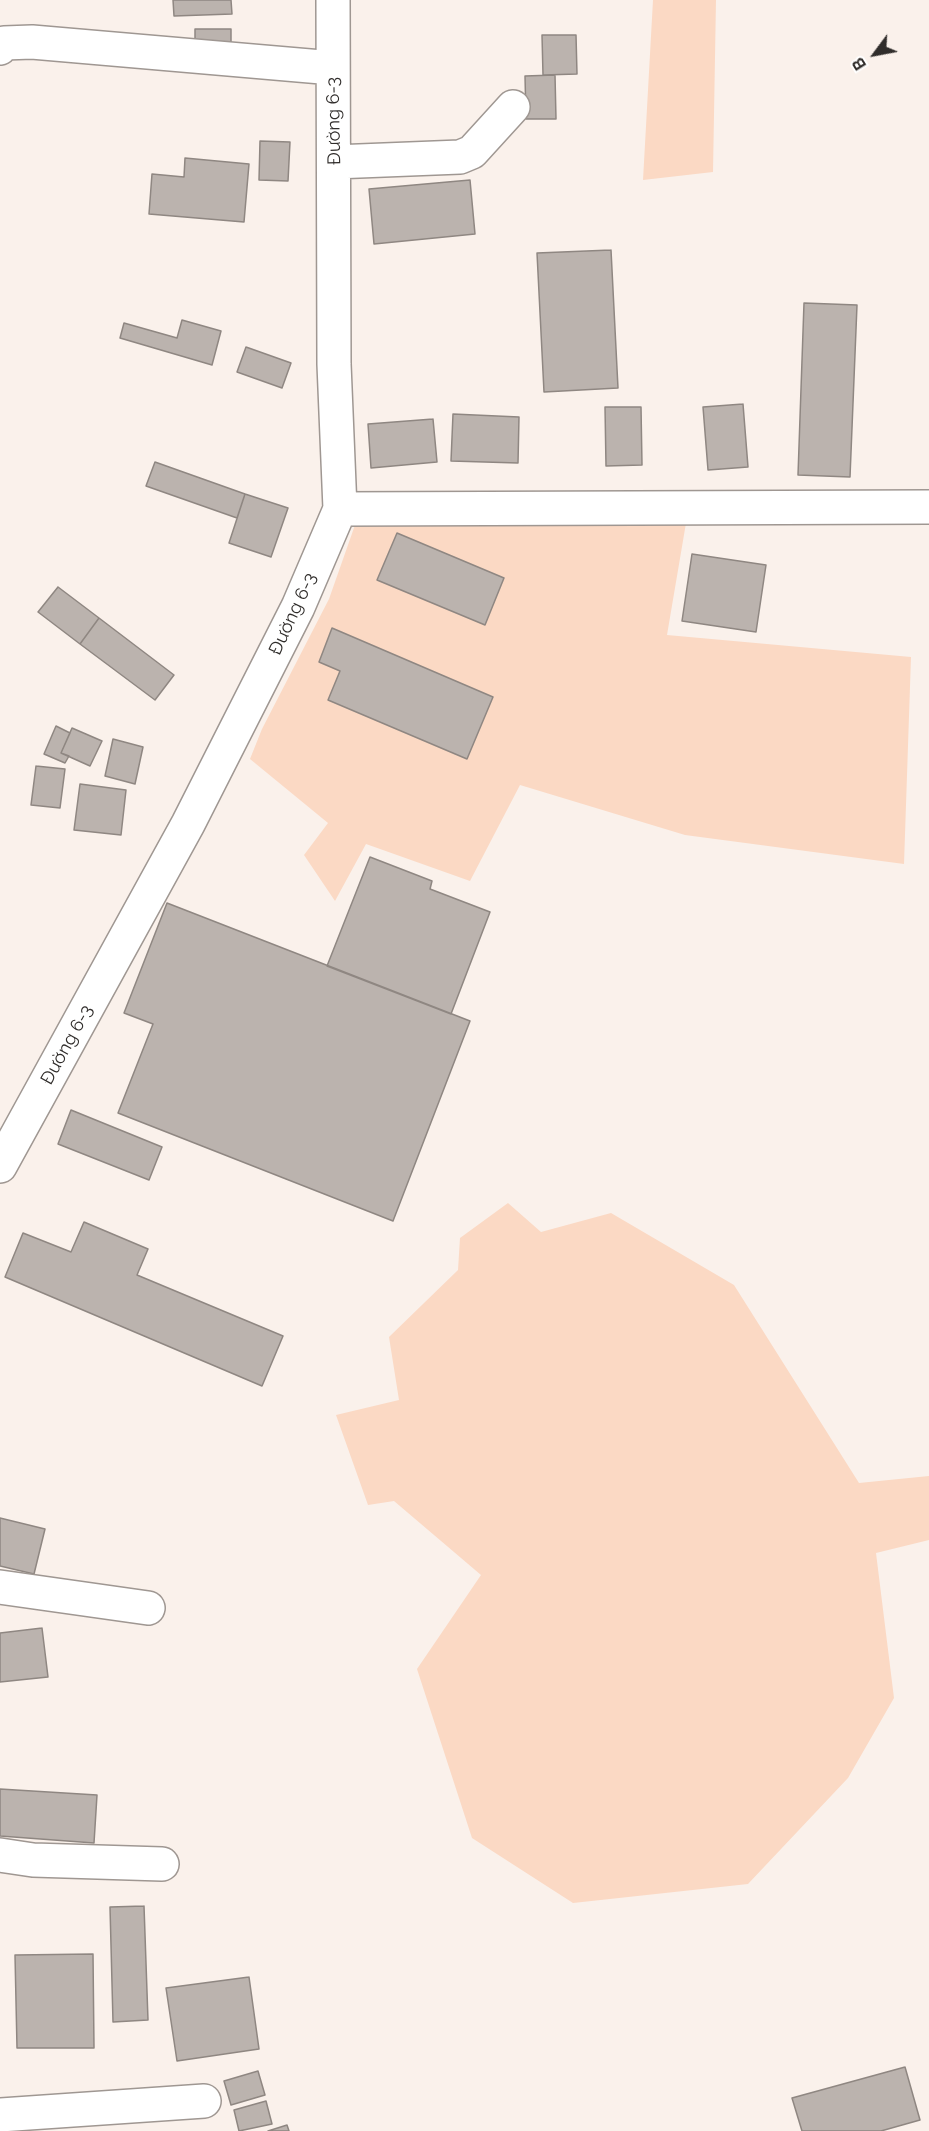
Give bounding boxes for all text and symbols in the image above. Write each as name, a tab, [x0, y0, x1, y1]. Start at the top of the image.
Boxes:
north arrow	[845, 24, 905, 84]
text: B	[848, 54, 870, 73]
street label: Đường 6-3	[322, 77, 346, 165]
street label: Đường 6-3	[265, 570, 321, 658]
street label: Đường 6-3	[36, 1001, 98, 1089]

